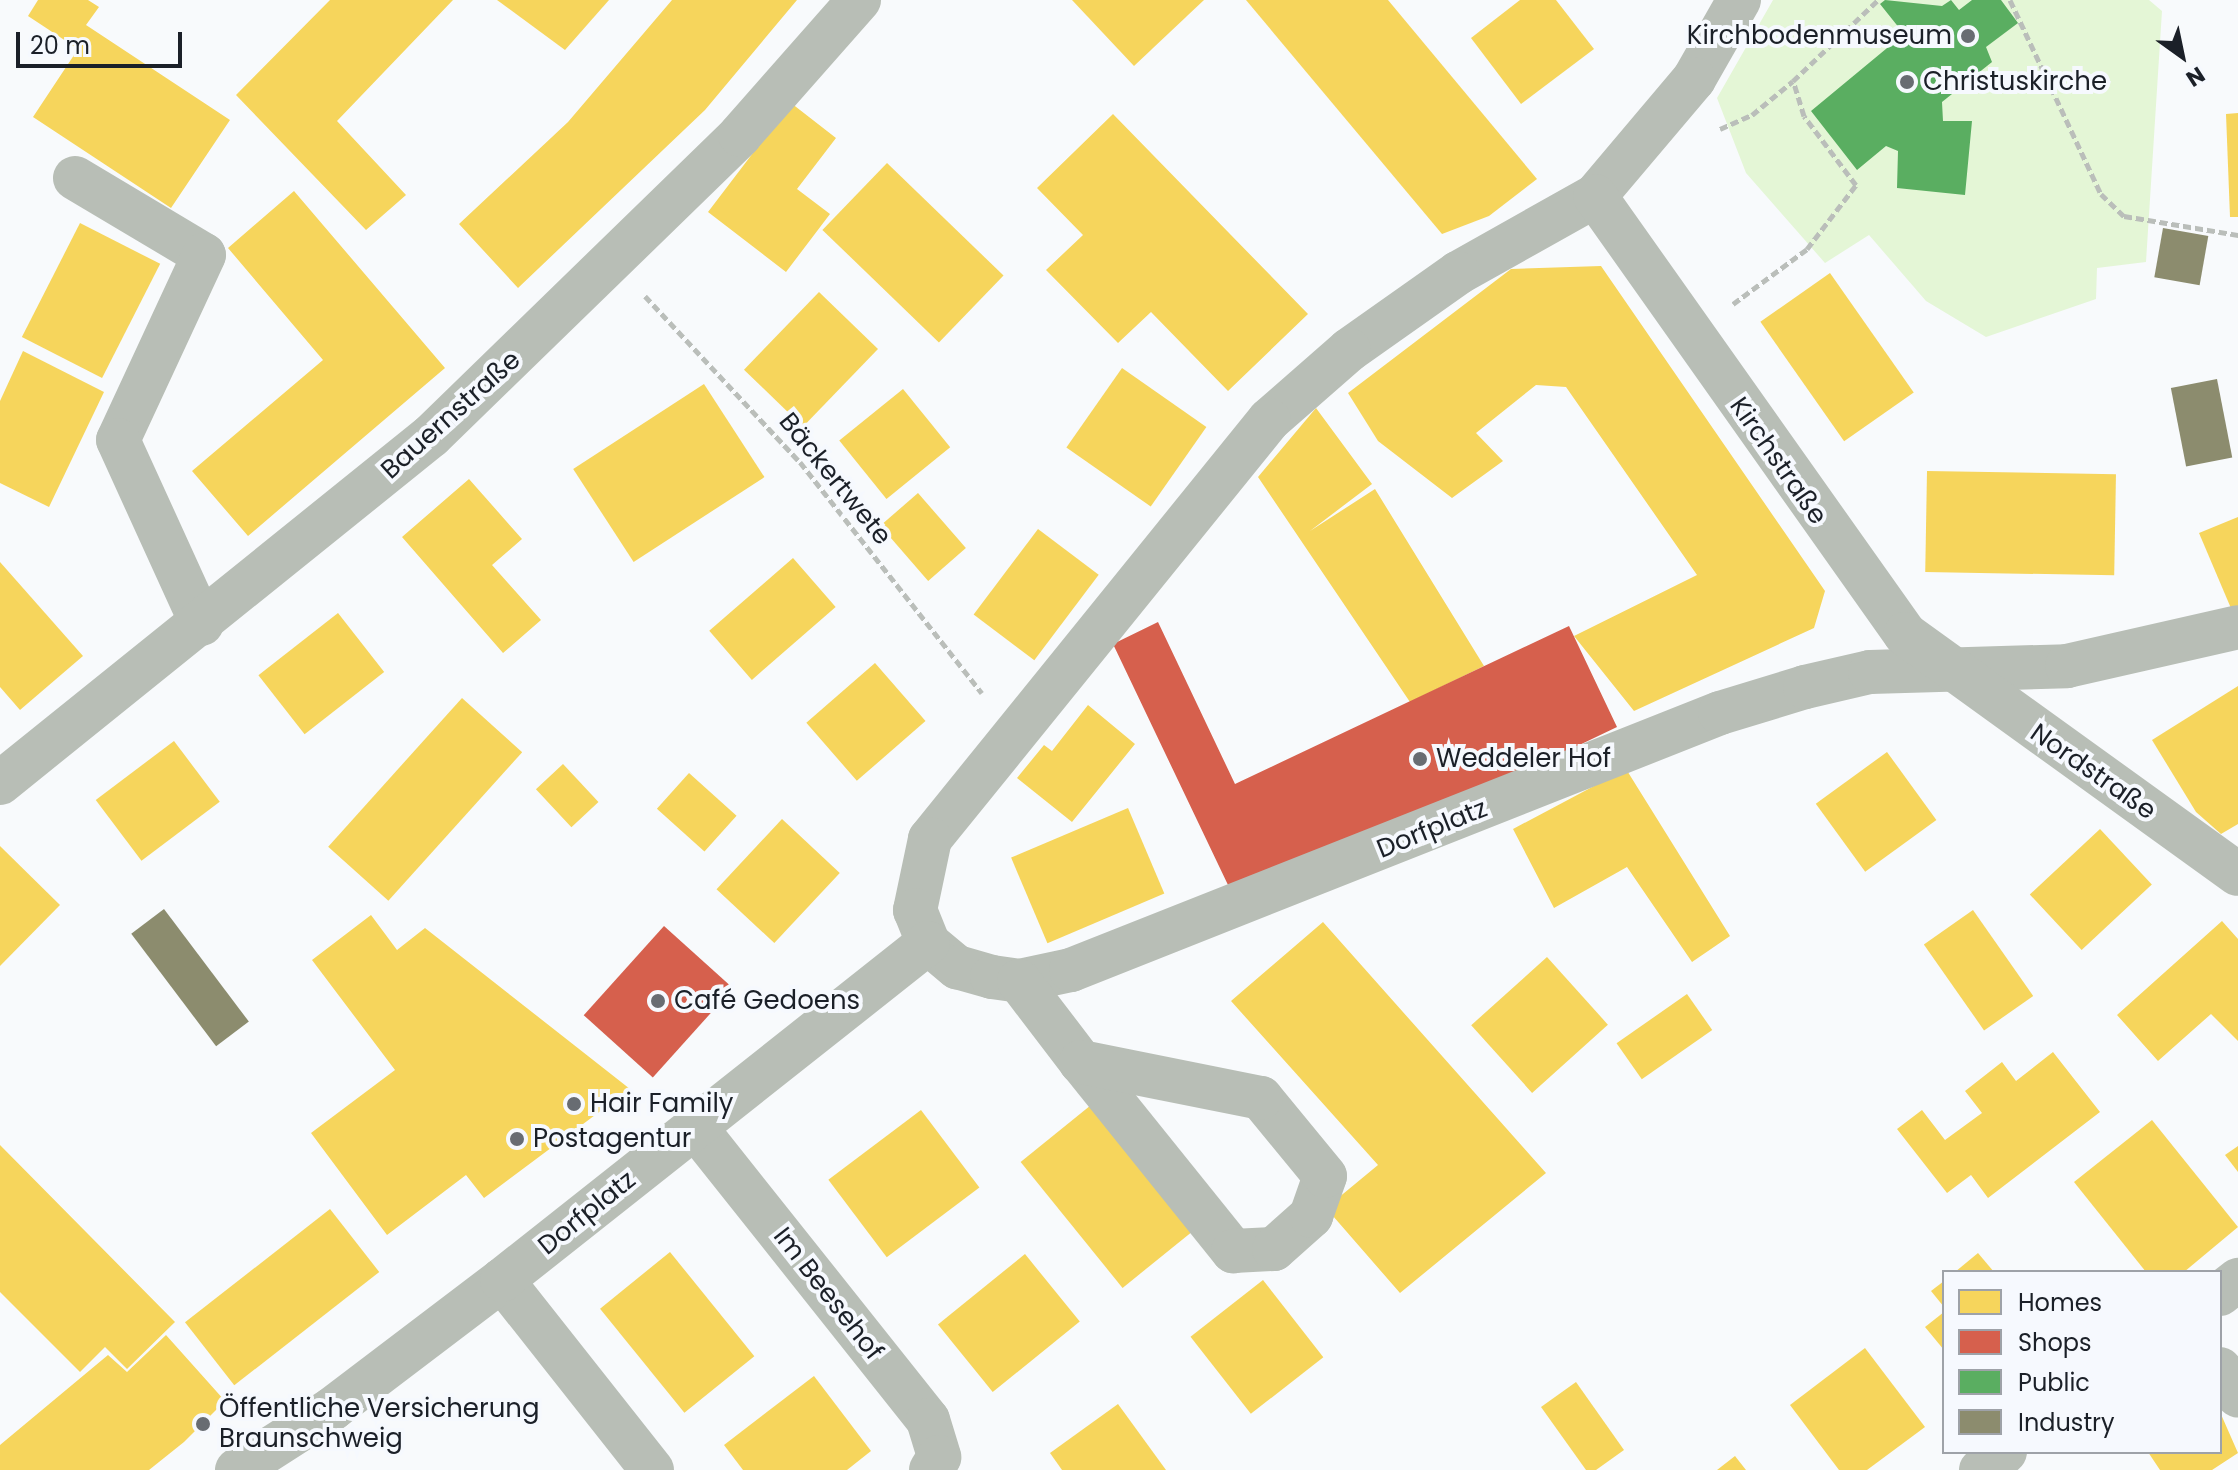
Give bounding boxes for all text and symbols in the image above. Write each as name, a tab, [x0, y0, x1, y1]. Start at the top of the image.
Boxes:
scale bar	[20, 16, 186, 66]
north arrow	[2142, 16, 2222, 96]
place label: Kirchbodenmuseum	[1687, 20, 1952, 52]
marker: Kirchbodenmuseum	[1959, 27, 1977, 45]
text: 20 m	[30, 29, 90, 62]
text: N	[2180, 59, 2211, 94]
place label: Christuskirche	[1923, 66, 2107, 98]
marker: Christuskirche	[1898, 73, 1916, 91]
street label: Bauernstraße	[375, 344, 527, 486]
street label: Kirchstraße	[1723, 391, 1833, 531]
street label: Bäckertwete	[772, 407, 898, 551]
street label: Nordstraße	[2024, 717, 2162, 827]
place label: Weddeler Hof	[1436, 743, 1611, 775]
marker: Weddeler Hof	[1411, 750, 1429, 768]
street label: Dorfplatz	[1372, 793, 1492, 865]
place label: Café Gedoens	[674, 985, 860, 1017]
marker: Café Gedoens	[649, 992, 667, 1010]
place label: Hair Family	[590, 1088, 733, 1120]
marker: Hair Family	[565, 1095, 583, 1113]
place label: Postagentur	[533, 1123, 691, 1155]
marker: Postagentur	[508, 1130, 526, 1148]
street label: Dorfplatz	[532, 1164, 642, 1262]
street label: Im Beesehof	[767, 1221, 889, 1367]
legend	[1942, 1270, 2222, 1454]
text: Homes	[2018, 1286, 2102, 1319]
text: Shops	[2018, 1326, 2092, 1359]
text: Public	[2018, 1366, 2090, 1399]
place label: Öffentliche Versicherung Braunschweig	[219, 1393, 540, 1454]
text: Industry	[2018, 1406, 2115, 1439]
marker: Öffentliche Versicherung Braunschweig	[194, 1415, 212, 1433]

